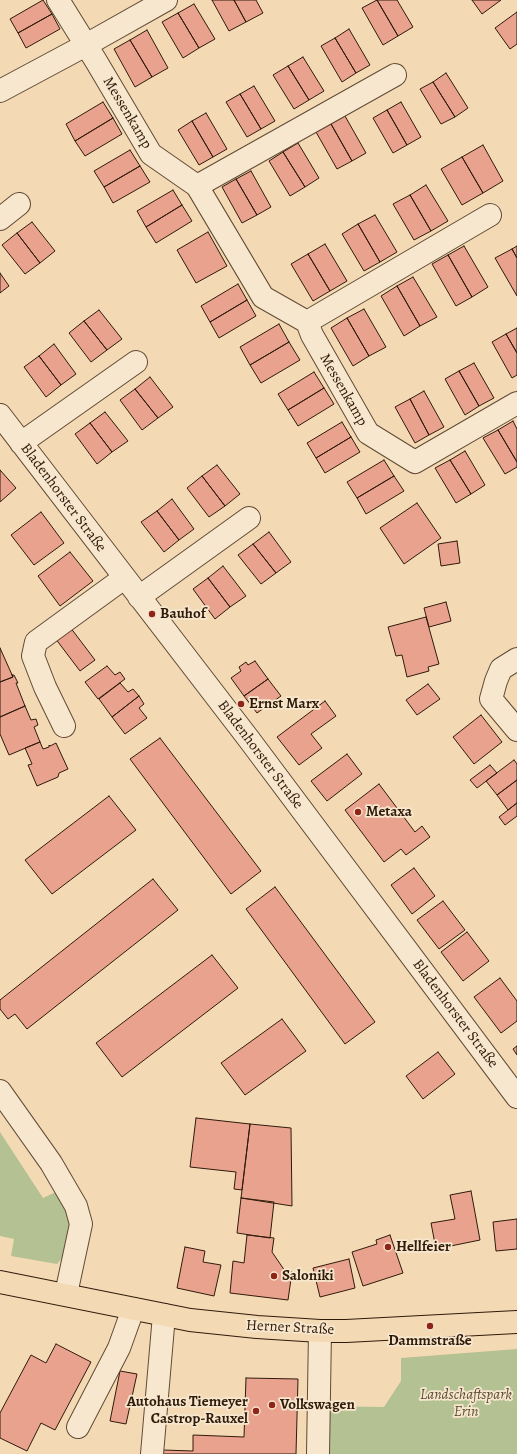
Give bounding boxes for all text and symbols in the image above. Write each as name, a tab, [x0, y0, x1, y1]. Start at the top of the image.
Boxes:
street label: Messenkamp	[99, 74, 155, 152]
street label: Messenkamp	[315, 351, 371, 429]
street label: Bladenhorster Straße	[16, 440, 110, 556]
place label: Bauhof	[160, 605, 206, 623]
marker: Bauhof	[147, 609, 157, 619]
place label: Ernst Marx	[249, 695, 319, 713]
street label: Bladenhorster Straße	[213, 697, 307, 813]
marker: Ernst Marx	[236, 699, 246, 709]
place label: Metaxa	[366, 803, 412, 821]
marker: Metaxa	[353, 807, 363, 817]
street label: Bladenhorster Straße	[408, 956, 502, 1072]
place label: Hellfeier	[396, 1238, 451, 1256]
marker: Hellfeier	[383, 1242, 393, 1252]
place label: Saloniki	[282, 1267, 334, 1285]
marker: Saloniki	[269, 1271, 279, 1281]
street label: Herner Straße	[245, 1317, 335, 1339]
marker: Dammstraße	[425, 1321, 435, 1331]
place label: Dammstraße	[388, 1332, 472, 1350]
park label: Landschaftspark Erin	[420, 1386, 512, 1421]
place label: Autohaus Tiemeyer Castrop-Rauxel	[127, 1393, 248, 1428]
place label: Volkswagen	[280, 1396, 355, 1414]
marker: Volkswagen	[267, 1400, 277, 1410]
marker: Autohaus Tiemeyer Castrop-Rauxel	[251, 1406, 261, 1416]

